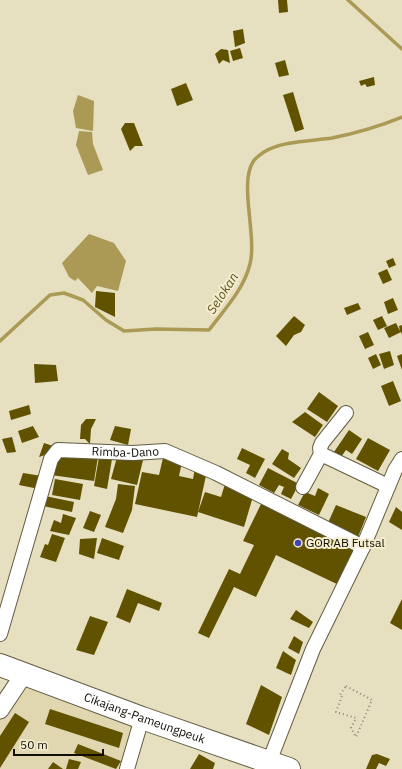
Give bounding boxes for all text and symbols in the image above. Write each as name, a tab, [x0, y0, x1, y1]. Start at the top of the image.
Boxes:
water label: Selokan	[203, 269, 242, 317]
street label: Rimba-Dano	[91, 443, 160, 460]
place label: GOR AB Futsal	[306, 535, 385, 550]
marker: GOR AB Futsal	[293, 538, 303, 548]
street label: Cikajang-Pameungpeuk	[82, 689, 208, 747]
scale bar	[14, 731, 103, 757]
text: 50 m	[20, 737, 48, 752]

